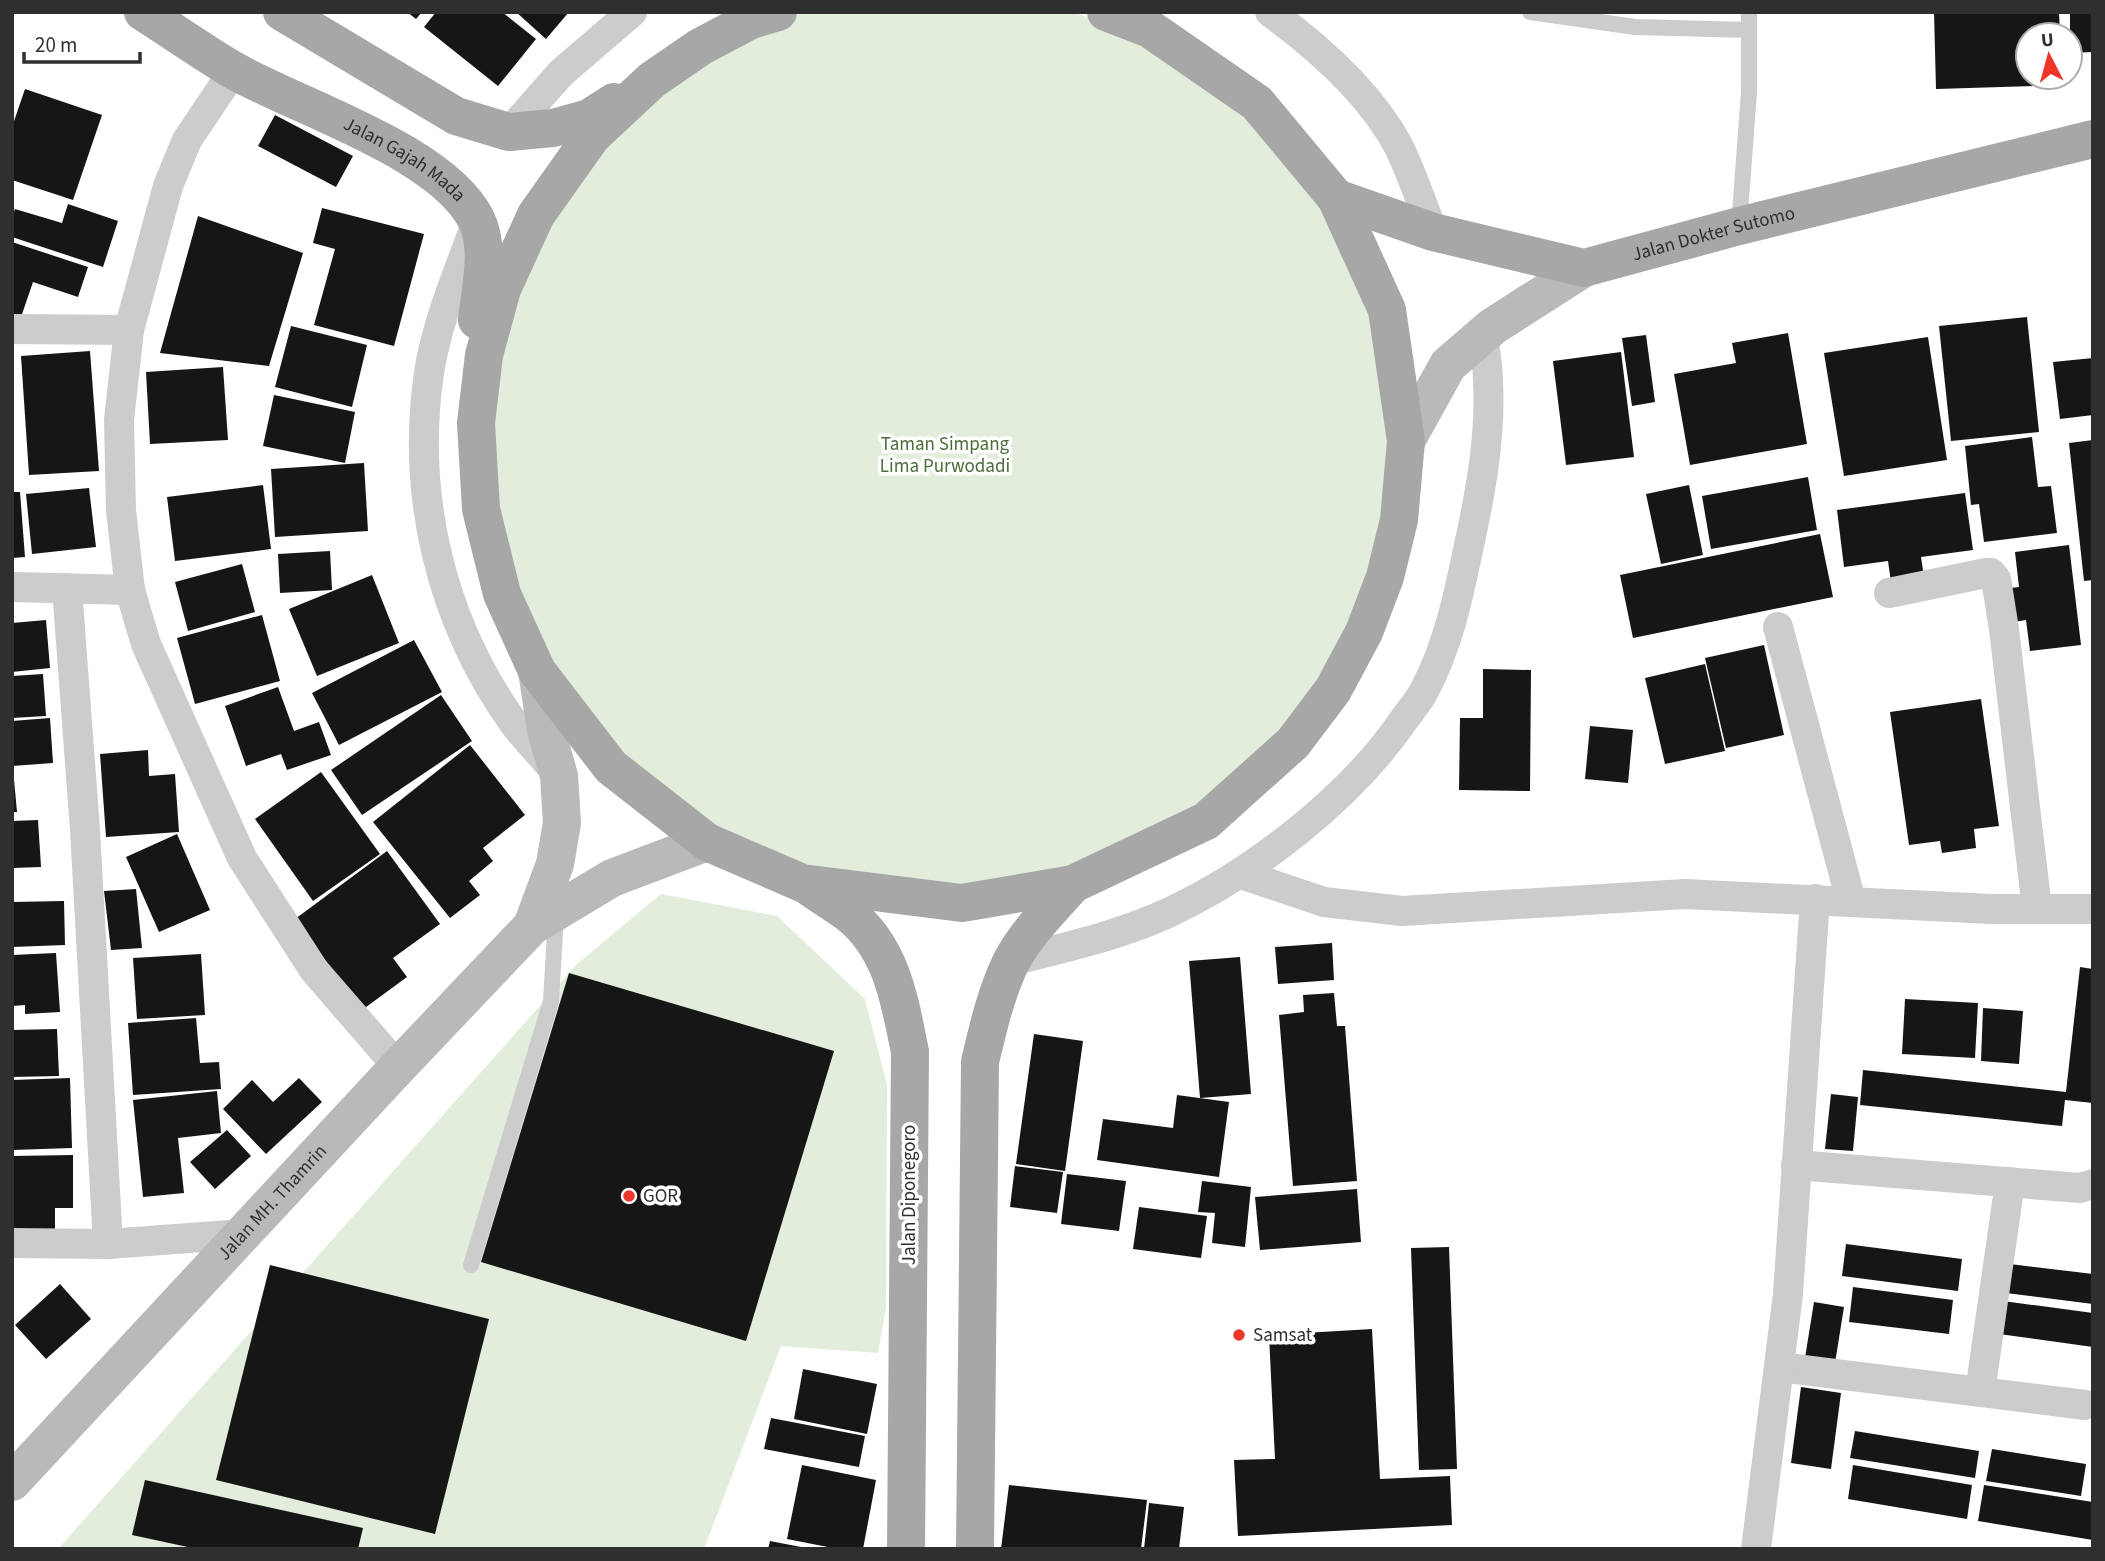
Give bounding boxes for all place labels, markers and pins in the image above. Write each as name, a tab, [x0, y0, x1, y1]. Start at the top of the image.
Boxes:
place label: GOR	[643, 1183, 678, 1210]
marker: GOR	[621, 1188, 637, 1204]
place label: Samsat	[1253, 1322, 1313, 1349]
marker: Samsat	[1231, 1327, 1247, 1343]

